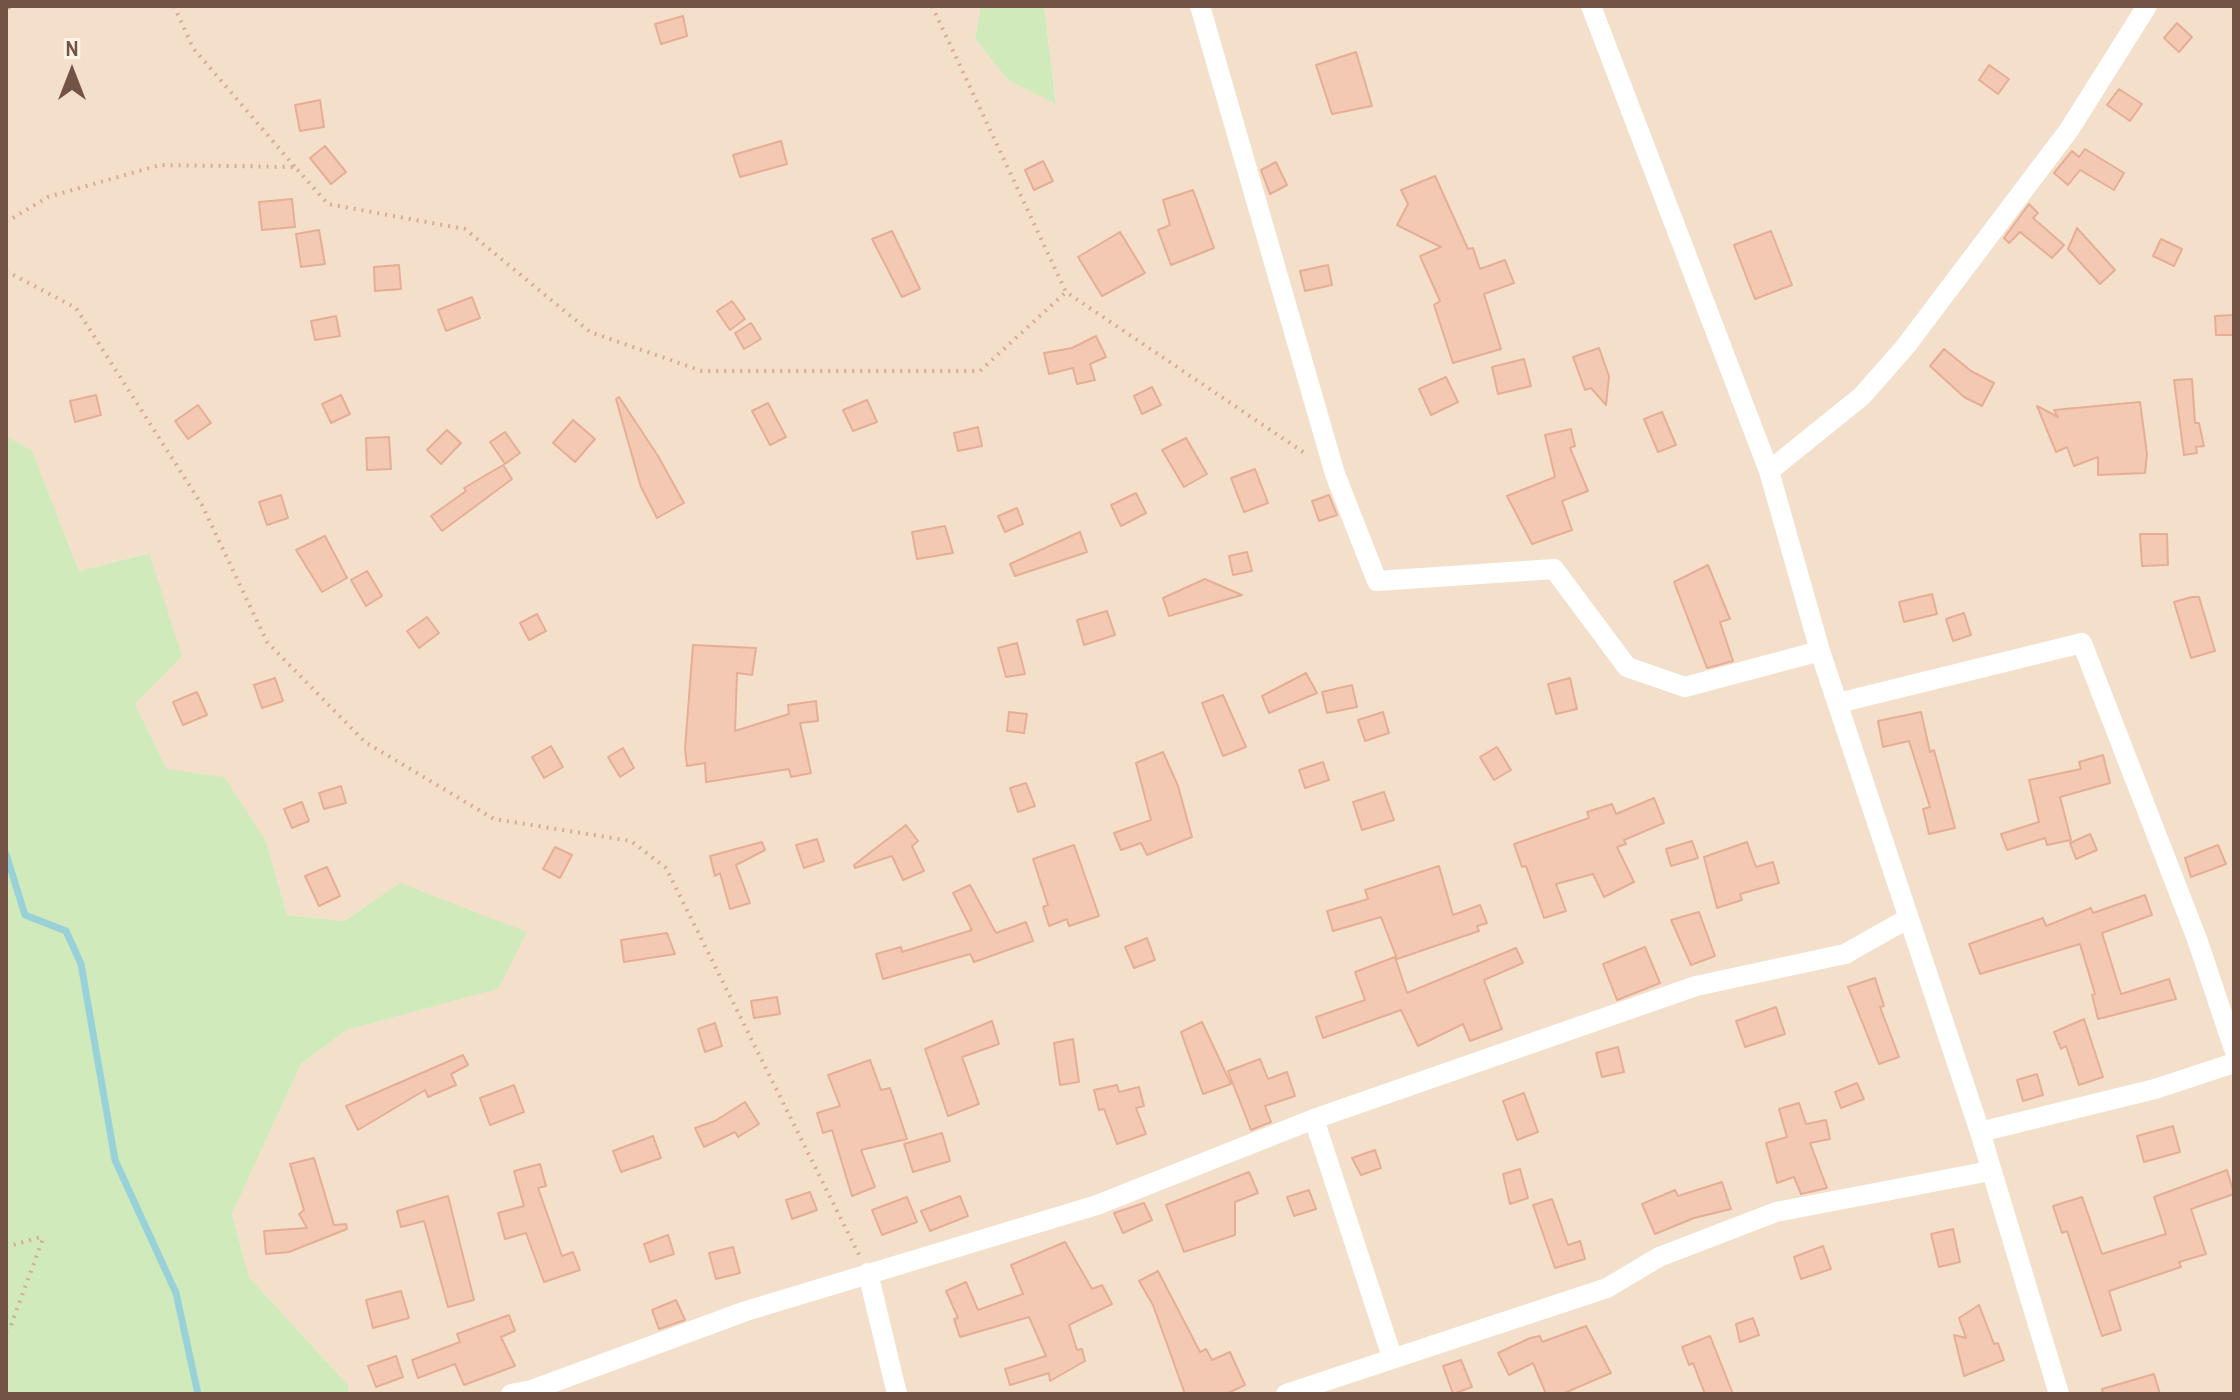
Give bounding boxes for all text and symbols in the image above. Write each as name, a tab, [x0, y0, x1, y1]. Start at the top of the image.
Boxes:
north arrow	[32, 32, 112, 112]
text: N	[65, 33, 79, 63]

